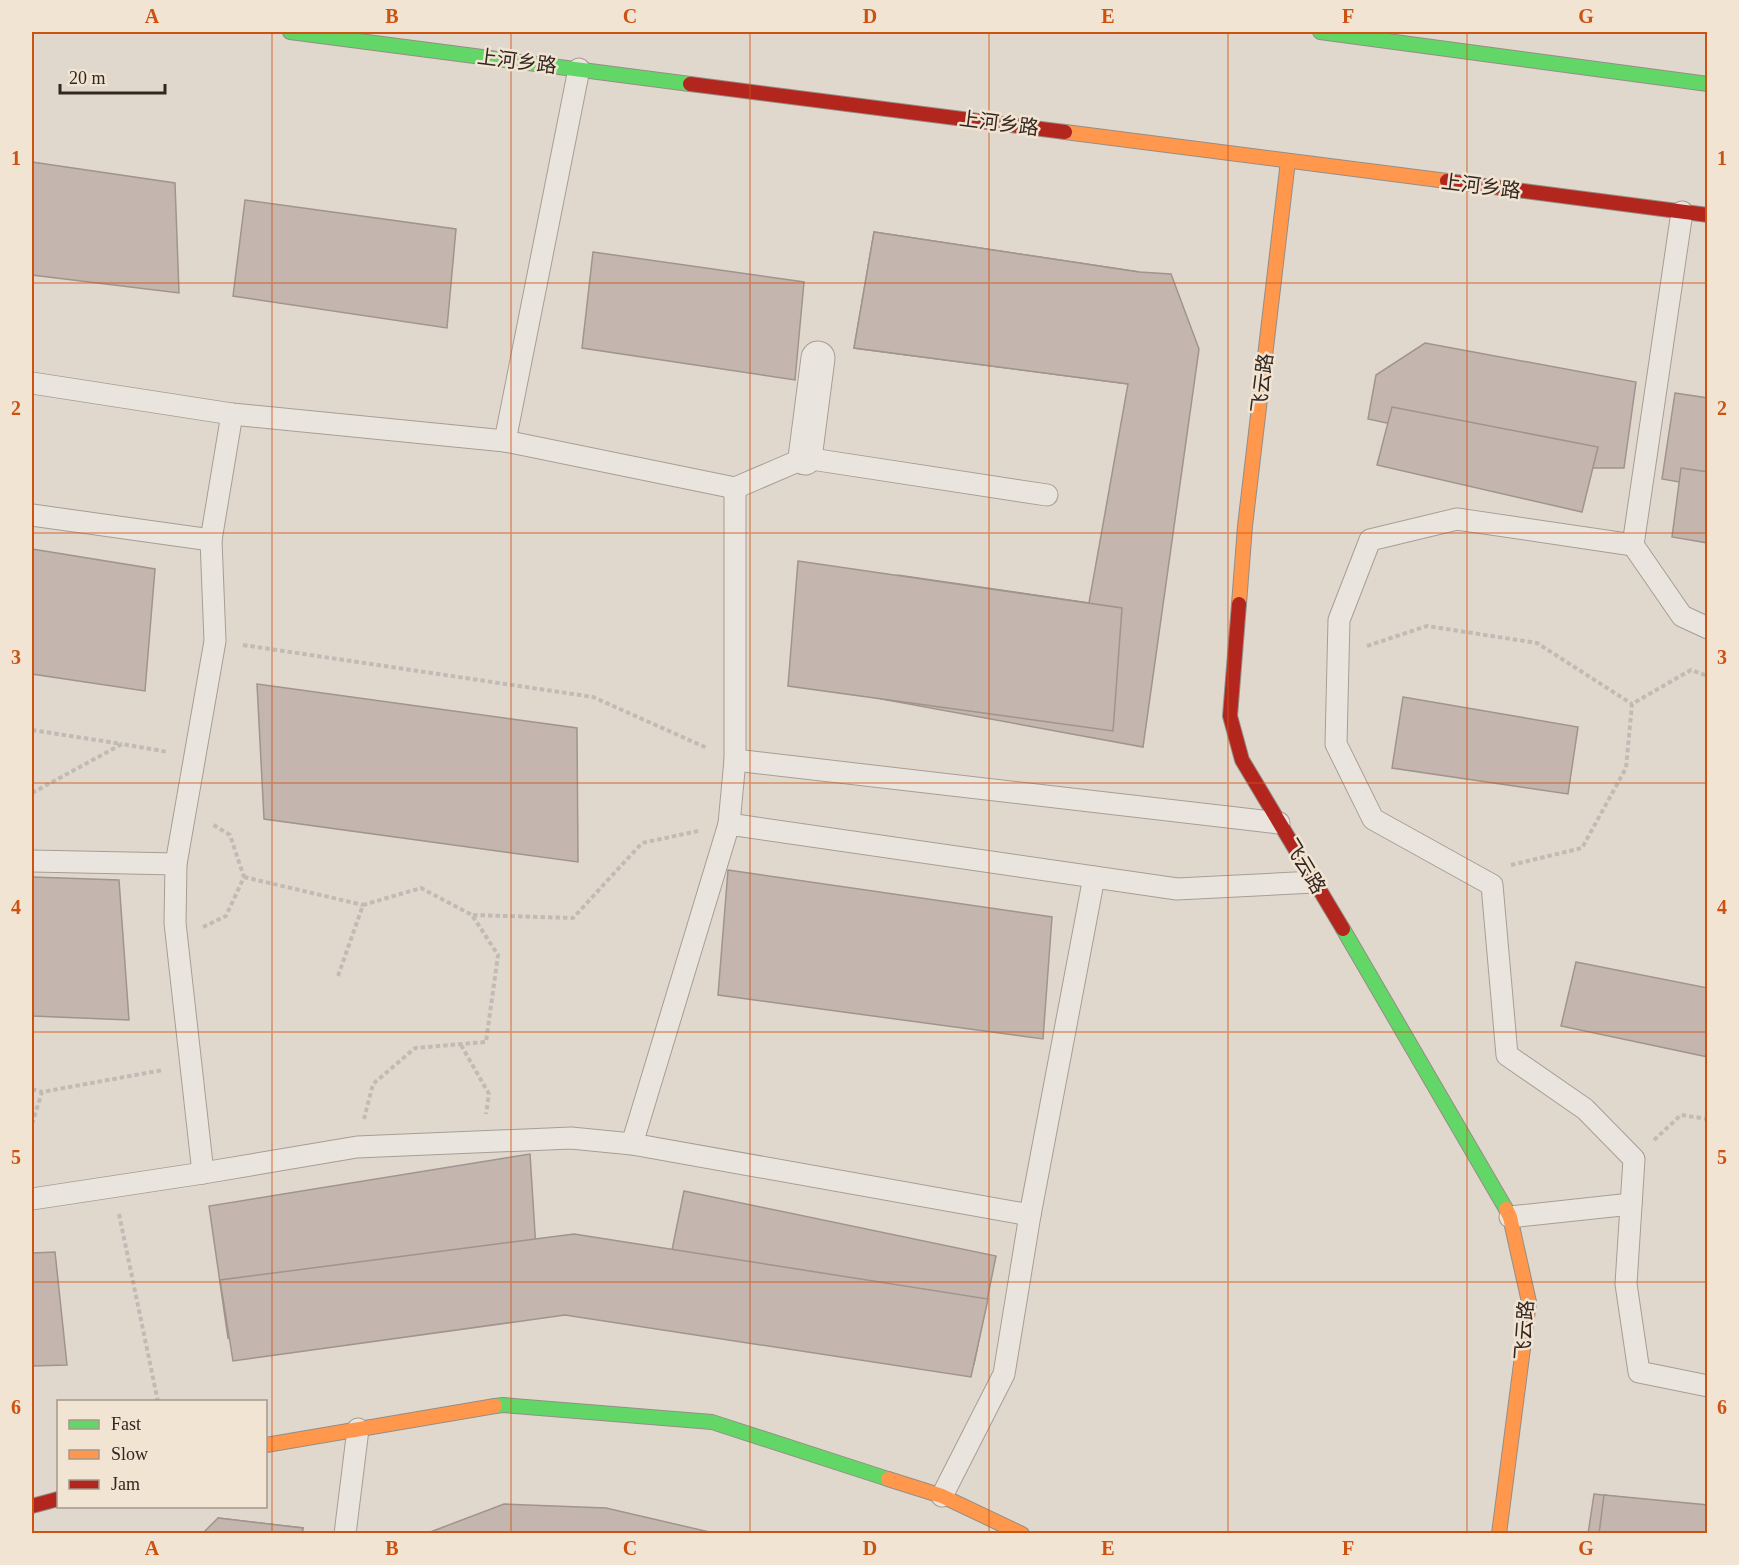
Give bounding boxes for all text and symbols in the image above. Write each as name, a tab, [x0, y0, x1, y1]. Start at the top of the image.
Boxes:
text: A	[145, 5, 160, 27]
text: B	[385, 5, 399, 27]
text: C	[623, 5, 637, 27]
text: D	[863, 5, 877, 27]
text: E	[1101, 5, 1115, 27]
text: F	[1342, 5, 1354, 27]
text: G	[1578, 5, 1594, 27]
street label: 上河乡路	[476, 45, 558, 77]
scale bar	[60, 57, 165, 95]
text: 20 m	[69, 68, 106, 88]
street label: 上河乡路	[958, 107, 1040, 139]
text: 1	[11, 147, 21, 169]
text: 1	[1717, 147, 1727, 169]
street label: 上河乡路	[1440, 170, 1522, 202]
street label: 飞云路	[1247, 352, 1277, 414]
text: 2	[11, 397, 21, 419]
text: 2	[1717, 397, 1727, 419]
text: 3	[11, 646, 21, 668]
text: 3	[1717, 646, 1727, 668]
street label: 飞云路	[1280, 835, 1330, 897]
text: 4	[11, 896, 21, 918]
text: 4	[1717, 896, 1727, 918]
text: 5	[11, 1146, 21, 1168]
text: 5	[1717, 1146, 1727, 1168]
street label: 飞云路	[1511, 1299, 1537, 1361]
text: 6	[11, 1396, 21, 1418]
text: 6	[1717, 1396, 1727, 1418]
legend	[57, 1400, 267, 1508]
text: Fast	[111, 1414, 141, 1434]
text: Slow	[111, 1444, 148, 1464]
text: Jam	[111, 1474, 140, 1494]
text: A	[145, 1537, 160, 1559]
text: B	[385, 1537, 399, 1559]
text: C	[623, 1537, 637, 1559]
text: D	[863, 1537, 877, 1559]
text: E	[1101, 1537, 1115, 1559]
text: F	[1342, 1537, 1354, 1559]
text: G	[1578, 1537, 1594, 1559]

